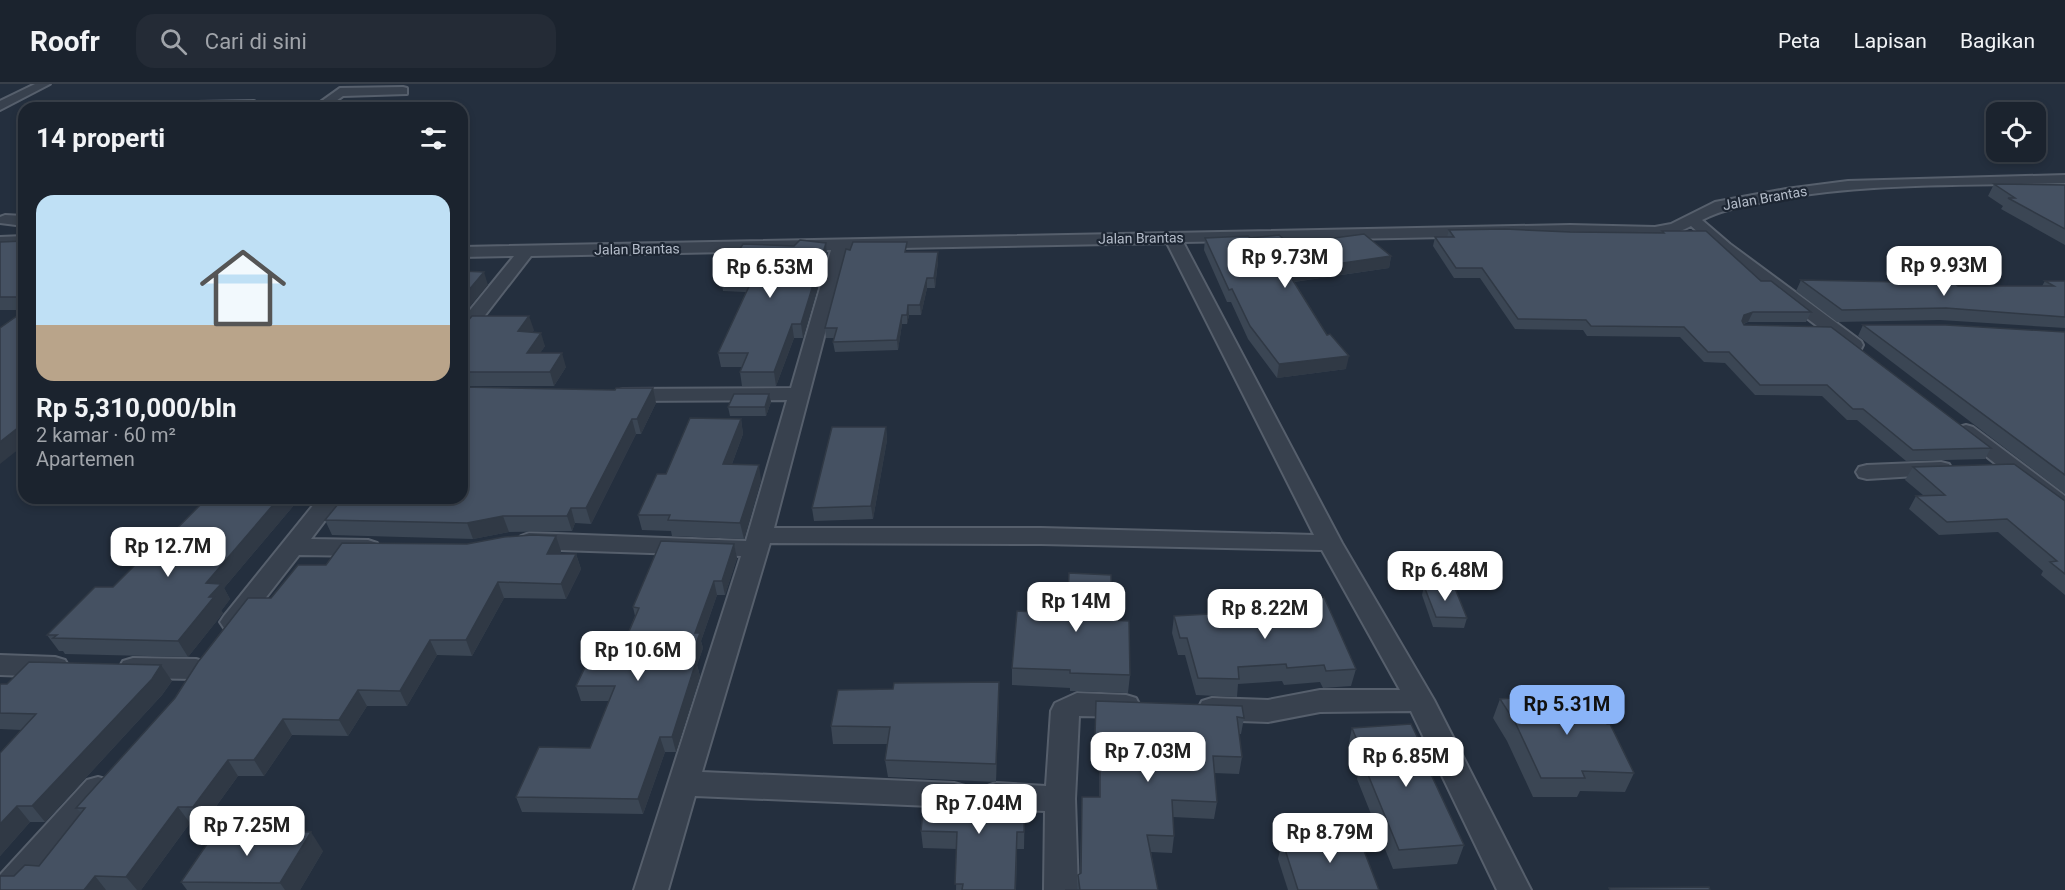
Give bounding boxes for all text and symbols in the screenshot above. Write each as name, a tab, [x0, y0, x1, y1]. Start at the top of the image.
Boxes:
search box	[136, 14, 556, 68]
text: Roofr	[30, 25, 100, 58]
icon: search	[157, 25, 190, 58]
text: Cari di sini	[205, 29, 307, 54]
text: Peta	[1778, 29, 1820, 53]
text: Lapisan	[1853, 29, 1927, 53]
text: Bagikan	[1960, 29, 2035, 53]
map controls	[1986, 102, 2046, 162]
button: locate	[1986, 102, 2046, 162]
icon: filters	[417, 122, 450, 155]
text: 14 properti	[36, 123, 165, 153]
street label: Jalan Brantas	[1721, 183, 1809, 213]
street label: Jalan Brantas	[1098, 229, 1184, 247]
icon: home	[189, 234, 297, 342]
pin: Rp 9.73M	[1223, 238, 1347, 289]
street label: Jalan Brantas	[594, 240, 680, 258]
text: Rp 9.73M	[1242, 245, 1328, 269]
pin: Rp 9.93M	[1882, 246, 2006, 297]
pin: Rp 6.53M	[708, 248, 832, 299]
text: Rp 9.93M	[1901, 253, 1987, 277]
text: Rp 6.53M	[727, 255, 813, 279]
text: Rp 5,310,000/bln	[36, 393, 237, 423]
text: 2 kamar · 60 m²	[36, 423, 176, 447]
text: Apartemen	[36, 447, 135, 471]
pin: Rp 12.7M	[106, 527, 230, 578]
text: Rp 12.7M	[125, 534, 211, 558]
pin: Rp 6.48M	[1383, 551, 1507, 602]
text: Rp 6.48M	[1402, 558, 1488, 582]
pin: Rp 14M	[1027, 582, 1125, 633]
text: Rp 14M	[1041, 589, 1111, 613]
pin: Rp 8.22M	[1203, 589, 1327, 640]
text: Rp 8.22M	[1222, 596, 1308, 620]
pin: Rp 10.6M	[576, 631, 700, 682]
text: Rp 10.6M	[595, 638, 681, 662]
pin: Rp 5.31M	[1505, 685, 1629, 736]
text: Rp 5.31M	[1524, 692, 1610, 716]
pin: Rp 7.03M	[1086, 732, 1210, 783]
pin: Rp 6.85M	[1344, 737, 1468, 788]
text: Rp 7.03M	[1105, 739, 1191, 763]
text: Rp 6.85M	[1363, 744, 1449, 768]
pin: Rp 7.04M	[917, 784, 1041, 835]
text: Rp 7.04M	[936, 791, 1022, 815]
pin: Rp 7.25M	[185, 806, 309, 857]
text: Rp 7.25M	[204, 813, 290, 837]
pin: Rp 8.79M	[1268, 813, 1392, 864]
text: Rp 8.79M	[1287, 820, 1373, 844]

